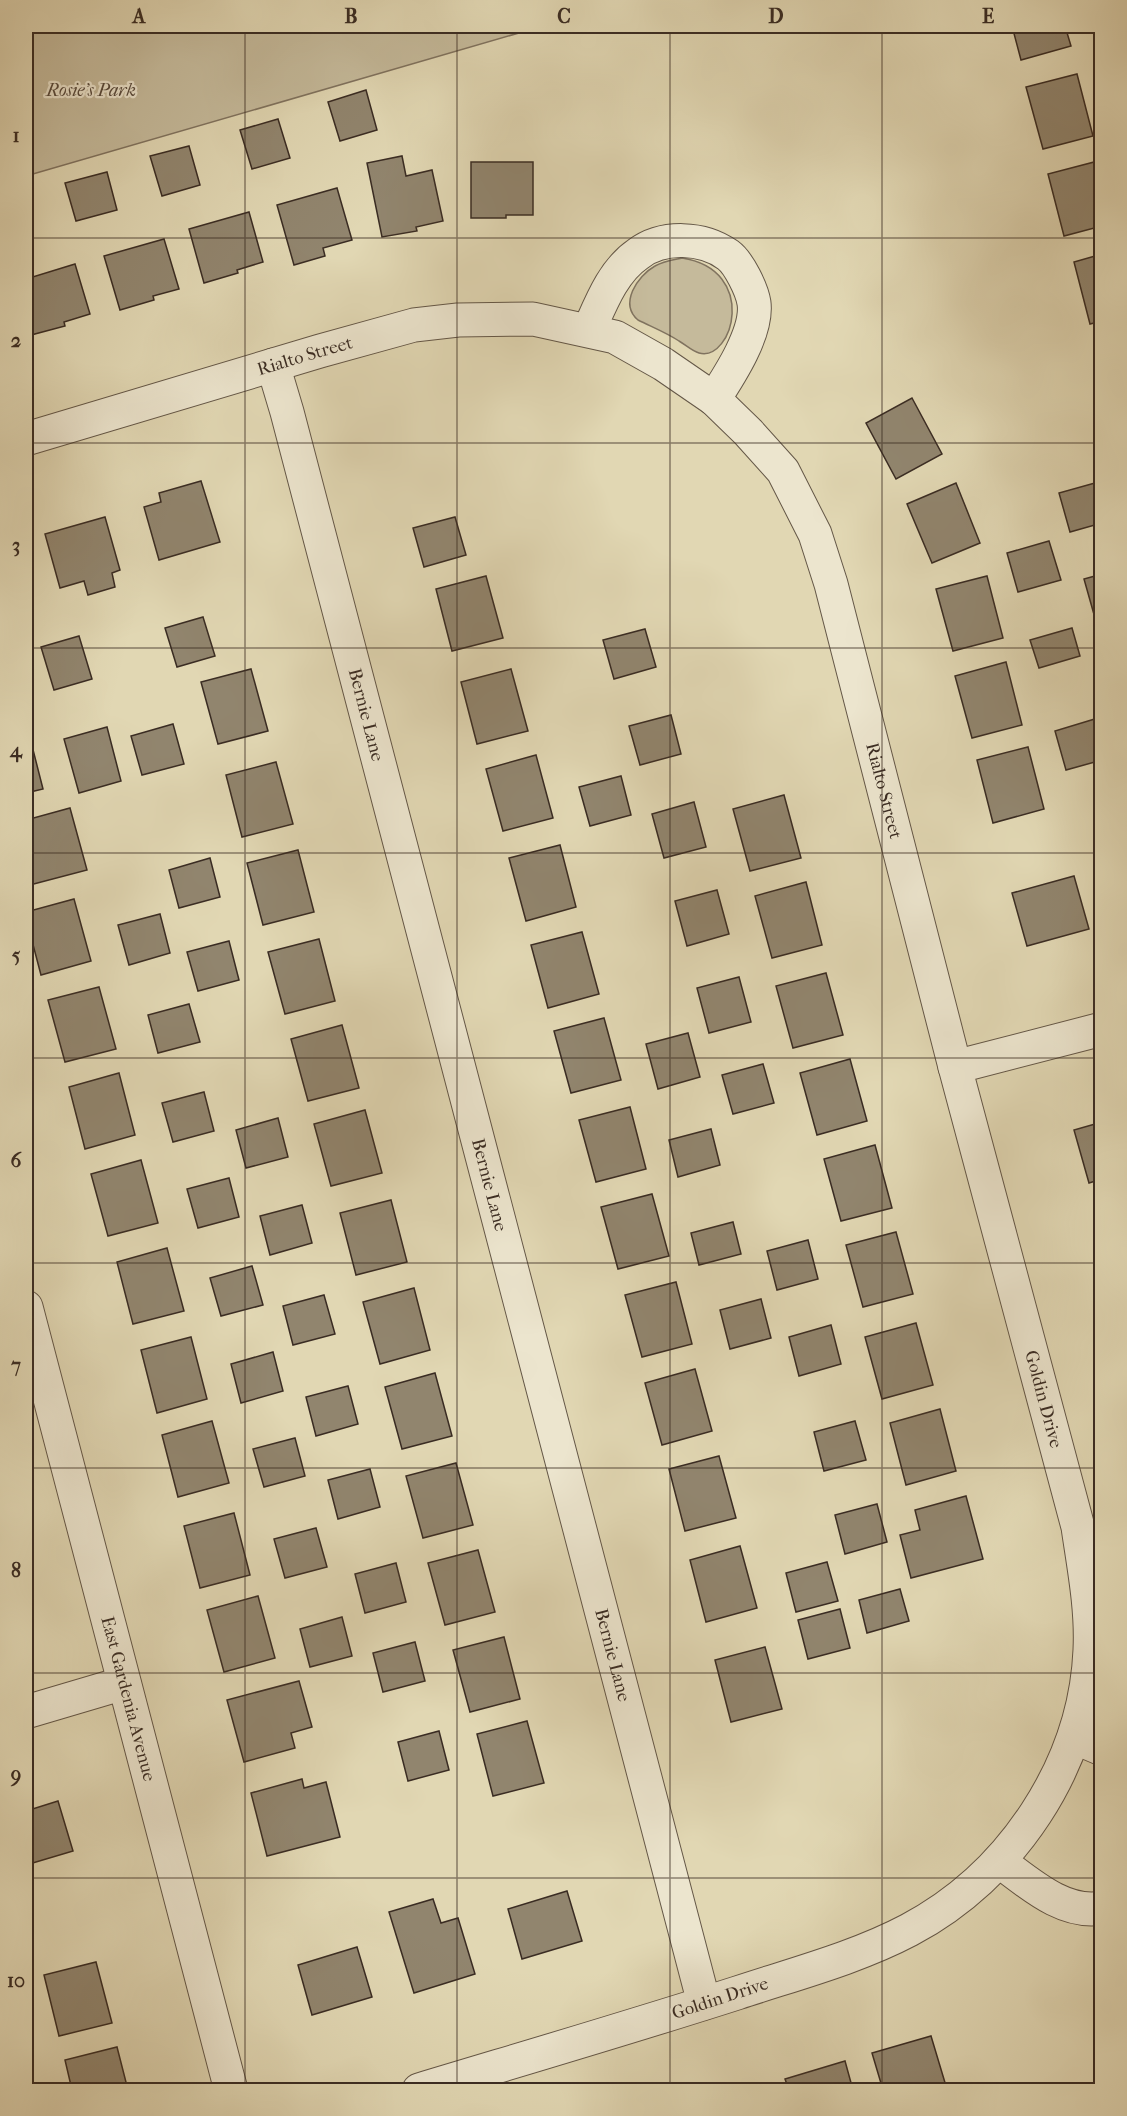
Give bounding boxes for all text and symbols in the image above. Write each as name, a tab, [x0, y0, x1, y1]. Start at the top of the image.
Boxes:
text: A	[131, 5, 147, 28]
text: B	[344, 5, 358, 28]
text: C	[557, 5, 571, 28]
text: D	[768, 5, 784, 28]
text: E	[982, 5, 994, 28]
park label: Rosie's Park	[45, 80, 136, 101]
text: 1	[12, 124, 20, 147]
text: 2	[11, 329, 21, 352]
street label: Rialto Street	[255, 332, 356, 380]
text: 3	[12, 534, 20, 557]
street label: Bernie Lane	[344, 666, 388, 764]
text: 4	[9, 739, 23, 763]
street label: Rialto Street	[861, 741, 906, 842]
text: 5	[12, 944, 21, 967]
street label: Bernie Lane	[467, 1136, 511, 1234]
text: 6	[11, 1149, 23, 1172]
street label: Goldin Drive	[1020, 1348, 1066, 1450]
text: 7	[10, 1354, 21, 1377]
text: 8	[11, 1559, 21, 1582]
street label: Bernie Lane	[590, 1606, 635, 1704]
street label: East Gardenia Avenue	[96, 1614, 160, 1784]
text: 9	[10, 1764, 21, 1787]
text: 10	[7, 1969, 25, 1992]
street label: Goldin Drive	[669, 1973, 771, 2024]

